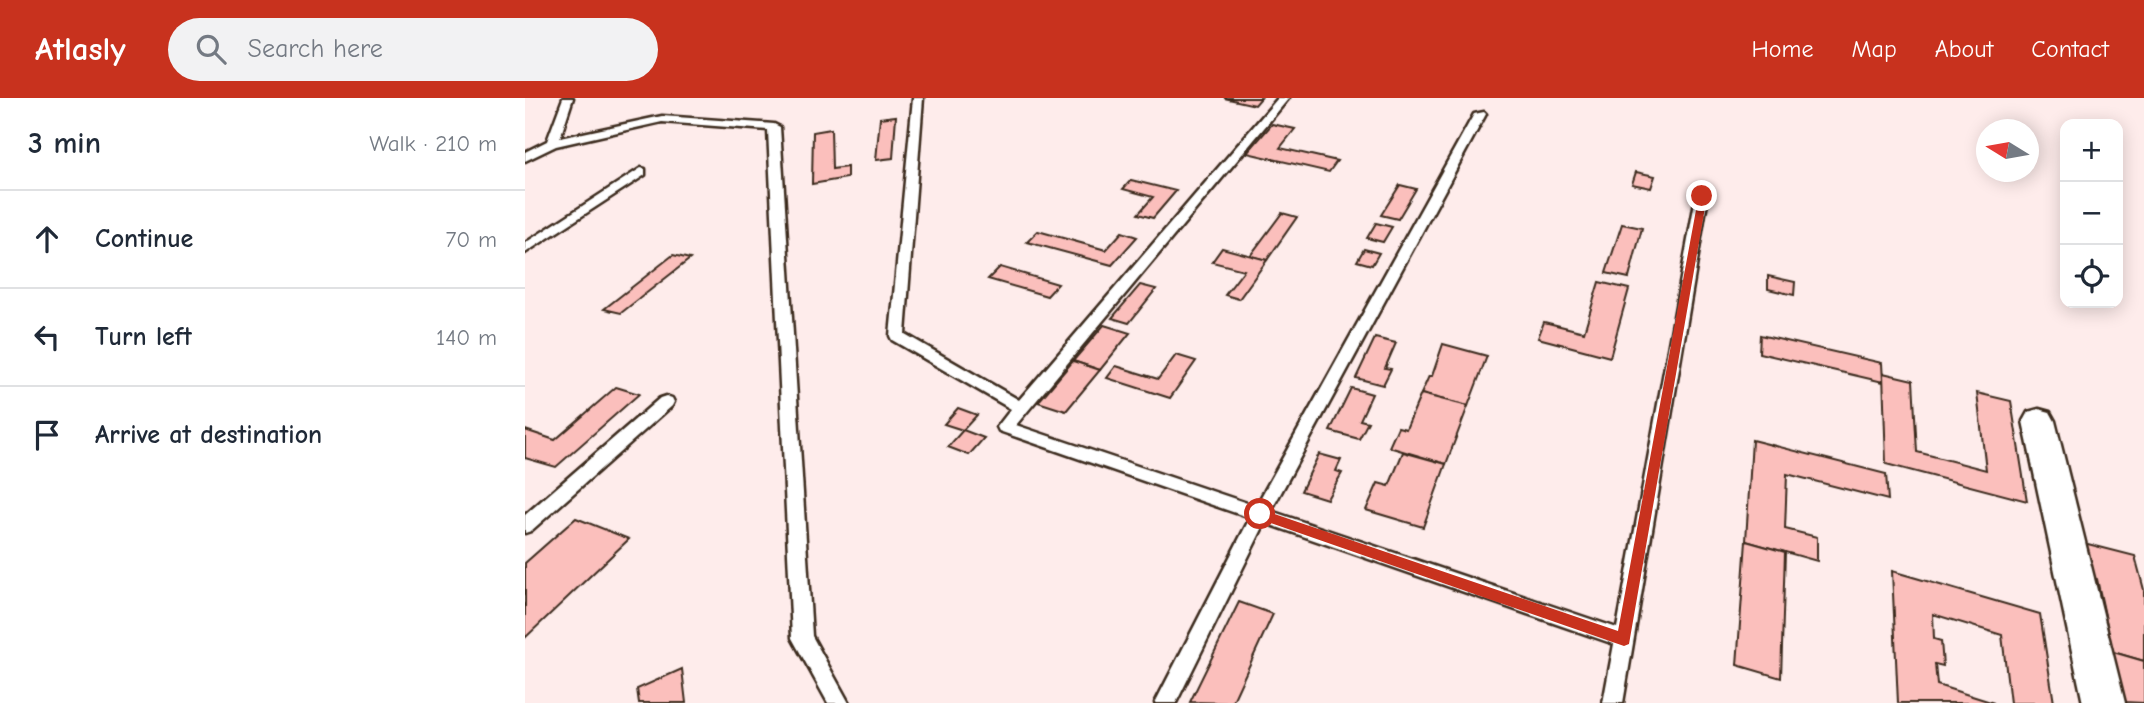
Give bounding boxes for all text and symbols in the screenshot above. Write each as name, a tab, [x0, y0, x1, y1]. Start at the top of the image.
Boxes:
search box	[168, 18, 658, 81]
text: Atlasly	[35, 30, 126, 68]
icon: search	[192, 30, 230, 68]
text: Search here	[248, 34, 383, 64]
text: Home	[1752, 35, 1813, 63]
text: Map	[1851, 35, 1897, 63]
text: About	[1935, 35, 1993, 63]
text: Contact	[2031, 35, 2109, 63]
north arrow	[1976, 119, 2039, 182]
map controls	[2060, 119, 2123, 308]
button: +	[2060, 119, 2123, 182]
text: 3 min	[28, 126, 101, 161]
text: Walk · 210 m	[369, 130, 497, 157]
route end	[1686, 180, 1717, 211]
button: −	[2060, 182, 2123, 245]
icon: ahead	[28, 220, 66, 258]
text: Continue	[95, 224, 193, 254]
text: 70 m	[445, 226, 497, 253]
button: locate	[2060, 245, 2123, 308]
icon: left	[28, 318, 66, 356]
text: Turn left	[95, 322, 192, 352]
text: 140 m	[436, 324, 497, 351]
icon: arrive	[28, 416, 66, 454]
text: Arrive at destination	[95, 420, 322, 450]
route start	[1244, 498, 1275, 529]

